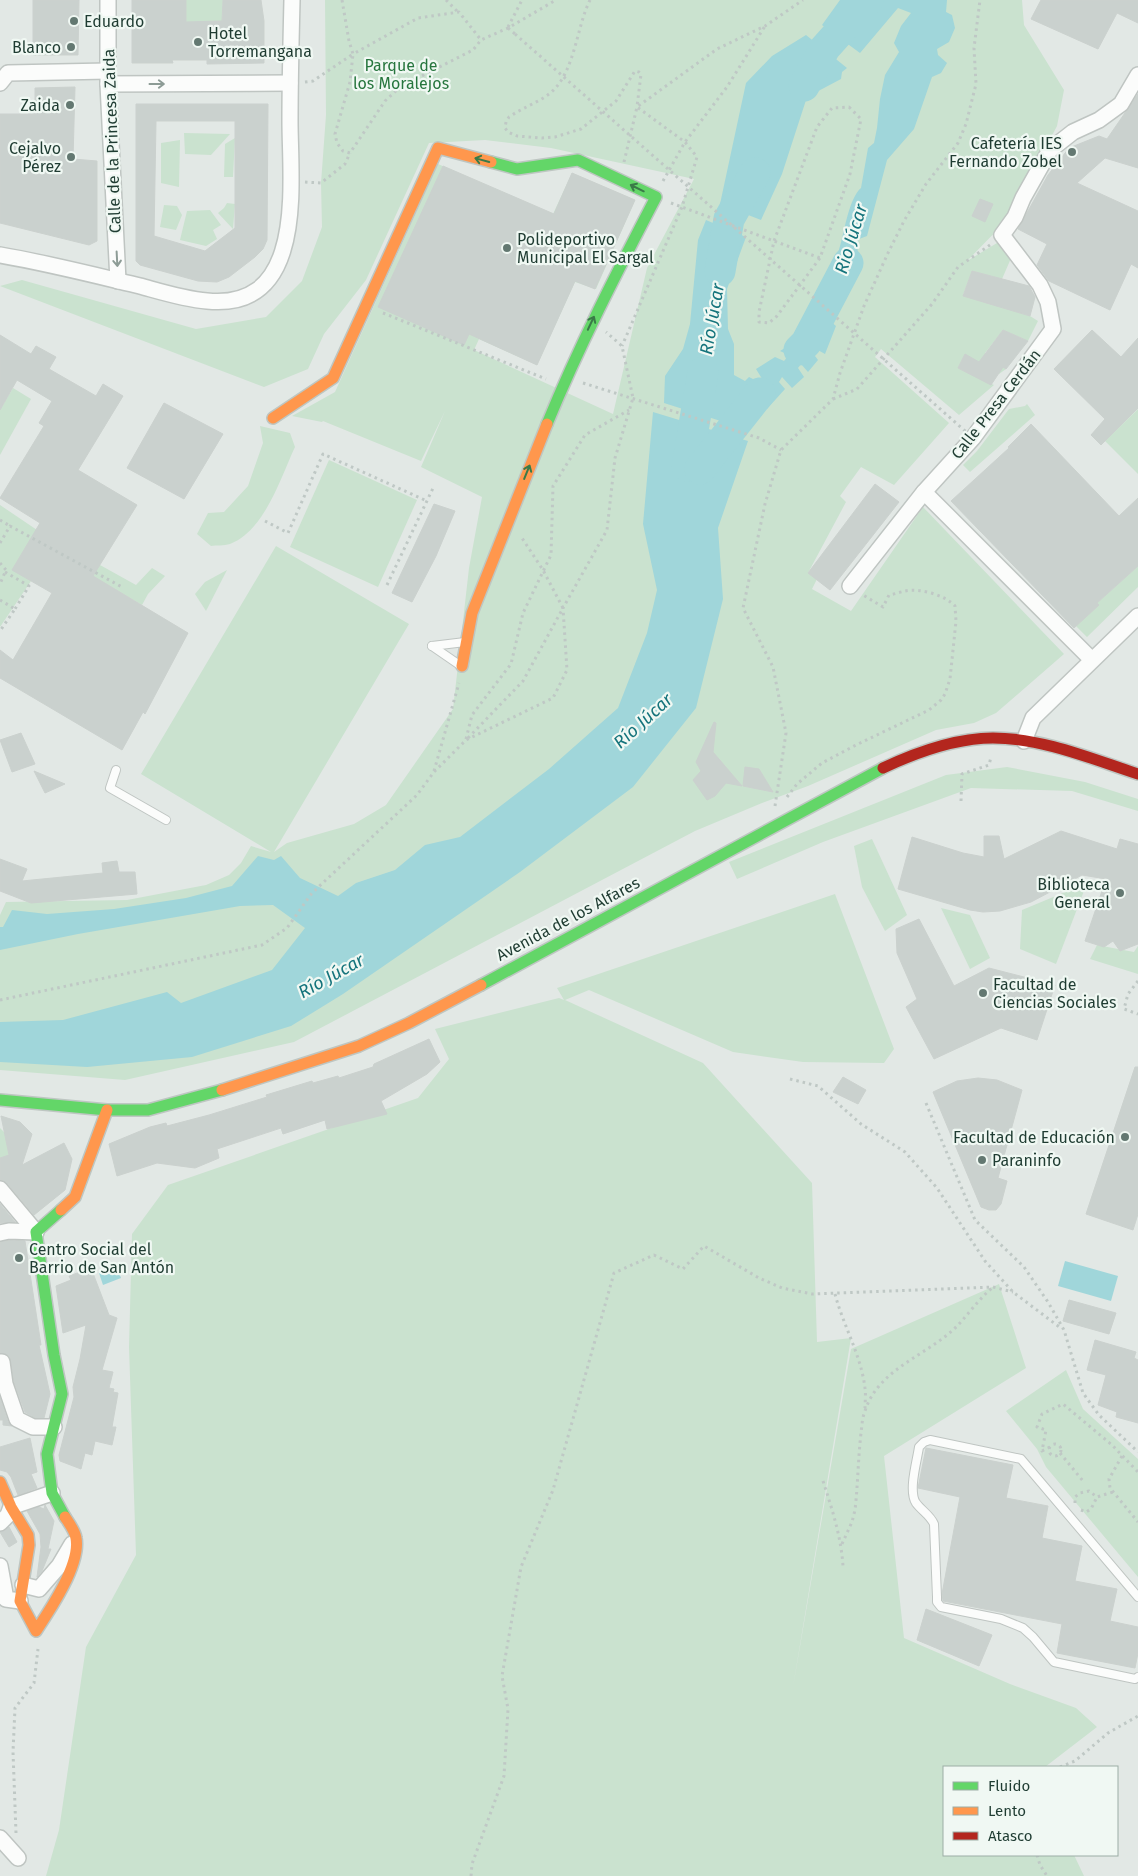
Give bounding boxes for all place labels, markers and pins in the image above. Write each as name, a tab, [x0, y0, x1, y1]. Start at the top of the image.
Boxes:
place label: Eduardo	[84, 12, 144, 31]
marker: Eduardo	[68, 15, 80, 27]
place label: Hotel Torremangana	[208, 24, 312, 61]
marker: Hotel Torremangana	[192, 36, 204, 48]
place label: Blanco	[12, 38, 61, 57]
marker: Blanco	[65, 41, 77, 53]
place label: Zaida	[20, 96, 60, 115]
marker: Zaida	[64, 99, 76, 111]
place label: Cafetería IES Fernando Zobel	[949, 134, 1062, 171]
place label: Cejalvo Pérez	[9, 139, 61, 176]
marker: Cafetería IES Fernando Zobel	[1066, 146, 1078, 158]
marker: Cejalvo Pérez	[65, 151, 77, 163]
place label: Polideportivo Municipal El Sargal	[517, 230, 654, 267]
marker: Polideportivo Municipal El Sargal	[501, 242, 513, 254]
place label: Biblioteca General	[1037, 875, 1110, 912]
marker: Biblioteca General	[1114, 887, 1126, 899]
place label: Facultad de Ciencias Sociales	[993, 975, 1117, 1012]
marker: Facultad de Ciencias Sociales	[977, 987, 989, 999]
place label: Facultad de Educación	[953, 1128, 1115, 1147]
marker: Facultad de Educación	[1119, 1131, 1131, 1143]
place label: Paraninfo	[992, 1151, 1061, 1170]
marker: Paraninfo	[976, 1154, 988, 1166]
place label: Centro Social del Barrio de San Antón	[29, 1240, 174, 1277]
marker: Centro Social del Barrio de San Antón	[13, 1252, 25, 1264]

